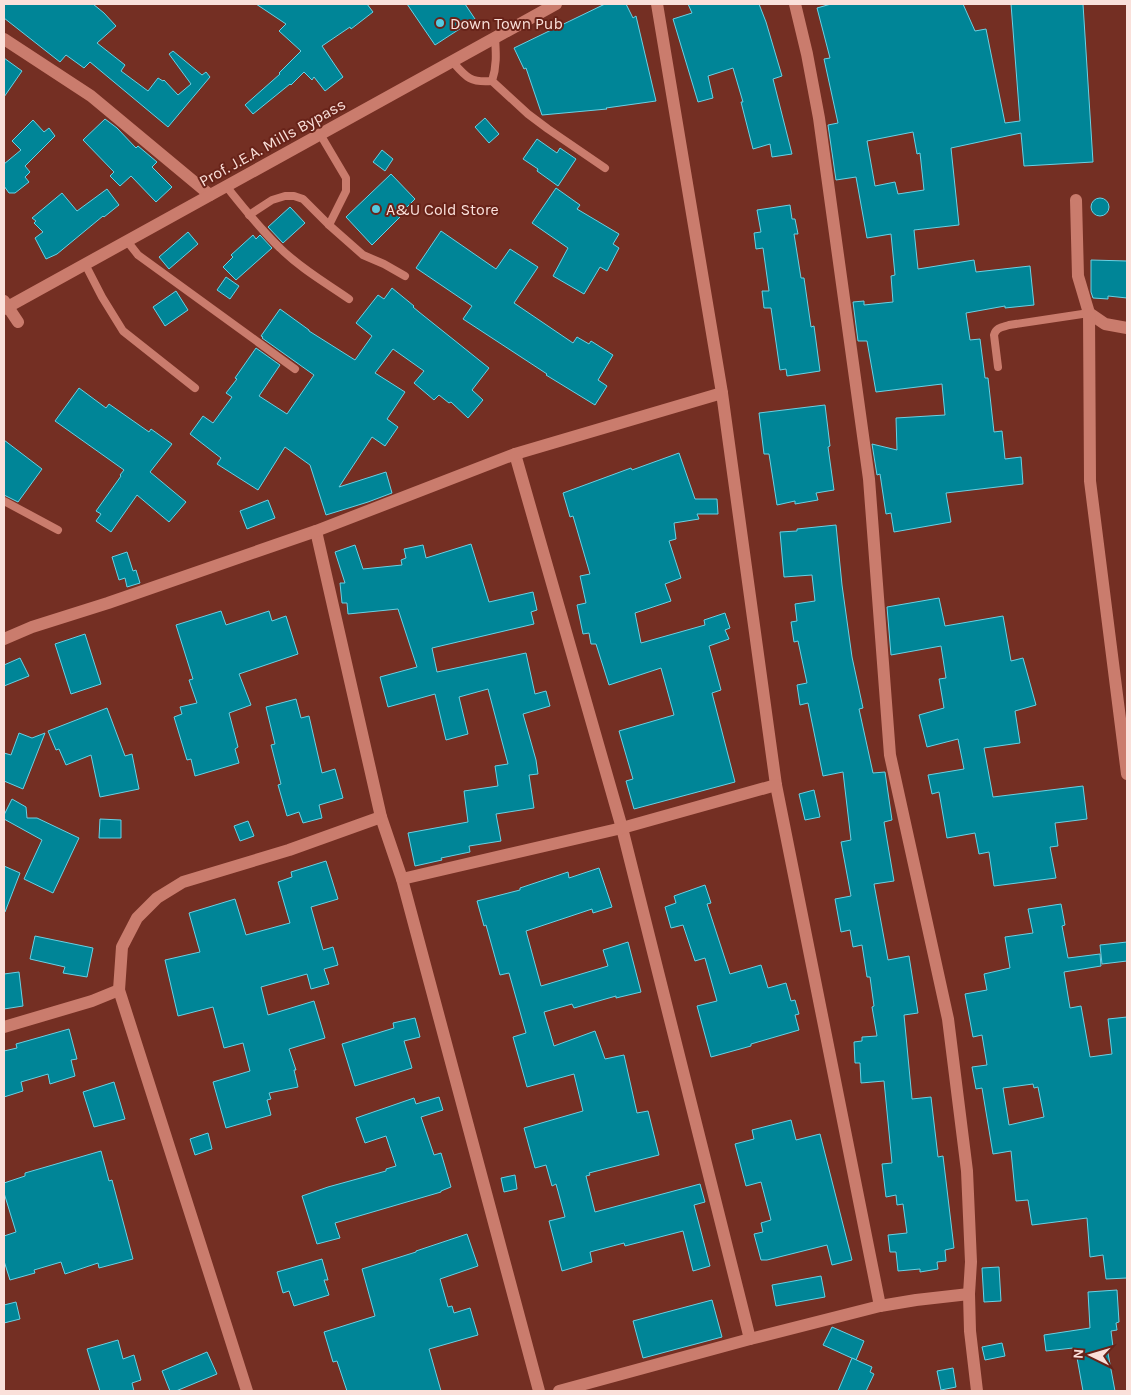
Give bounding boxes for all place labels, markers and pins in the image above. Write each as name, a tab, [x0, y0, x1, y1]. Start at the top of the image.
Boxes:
place label: Down Town Pub	[450, 14, 563, 33]
marker: Down Town Pub	[434, 17, 446, 29]
place label: A&U Cold Store	[386, 200, 499, 219]
marker: A&U Cold Store	[370, 203, 382, 215]

